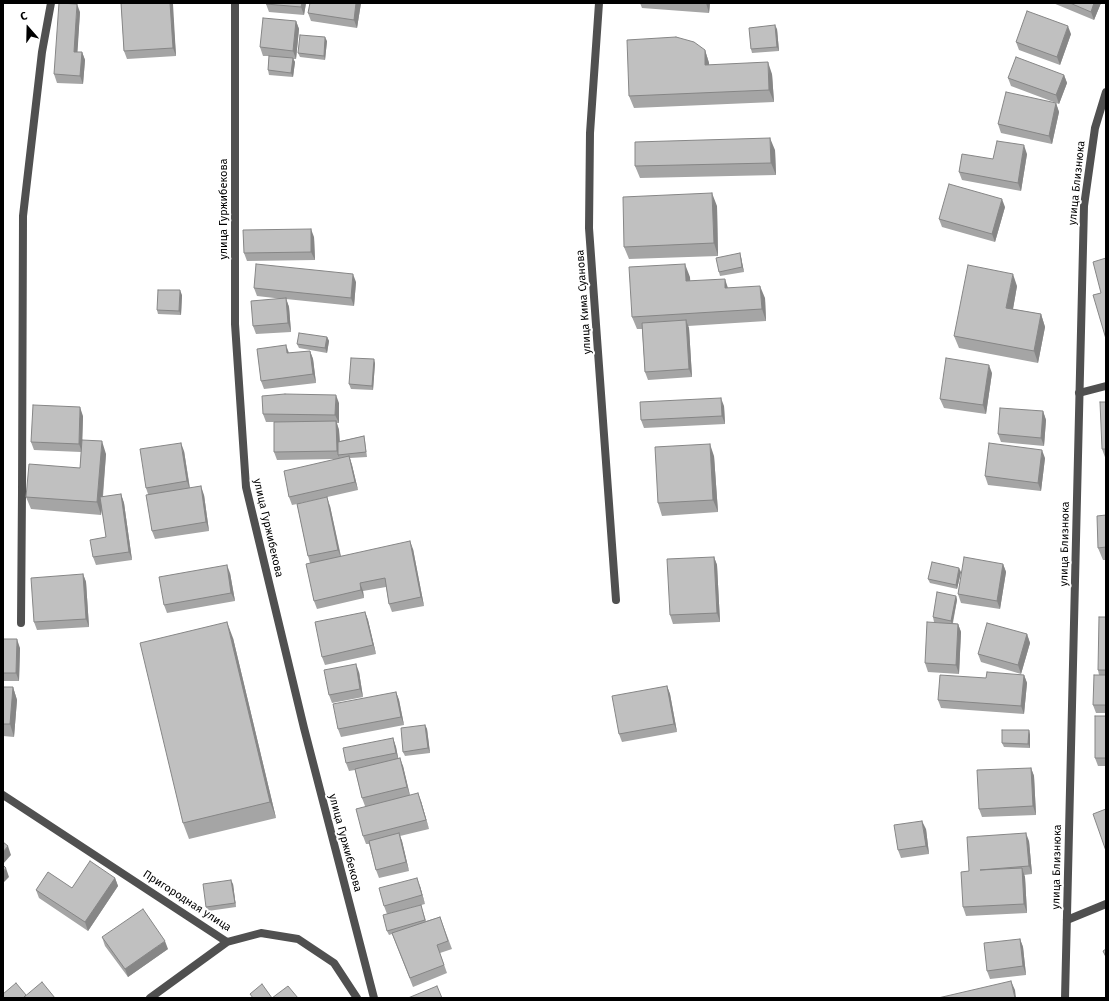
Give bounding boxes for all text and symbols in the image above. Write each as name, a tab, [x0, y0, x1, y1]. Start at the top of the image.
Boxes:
north arrow	[8, 8, 48, 48]
text: С	[19, 9, 29, 23]
street label: улица Близнюка	[1066, 140, 1088, 226]
street label: улица Гуржибекова	[217, 158, 231, 260]
street label: улица Кима Суанова	[574, 249, 594, 355]
street label: улица Гуржибекова	[250, 477, 286, 579]
street label: улица Близнюка	[1058, 501, 1072, 587]
street label: улица Гуржибекова	[326, 792, 364, 894]
street label: улица Близнюка	[1050, 824, 1064, 910]
street label: Пригородная улица	[140, 868, 234, 934]

